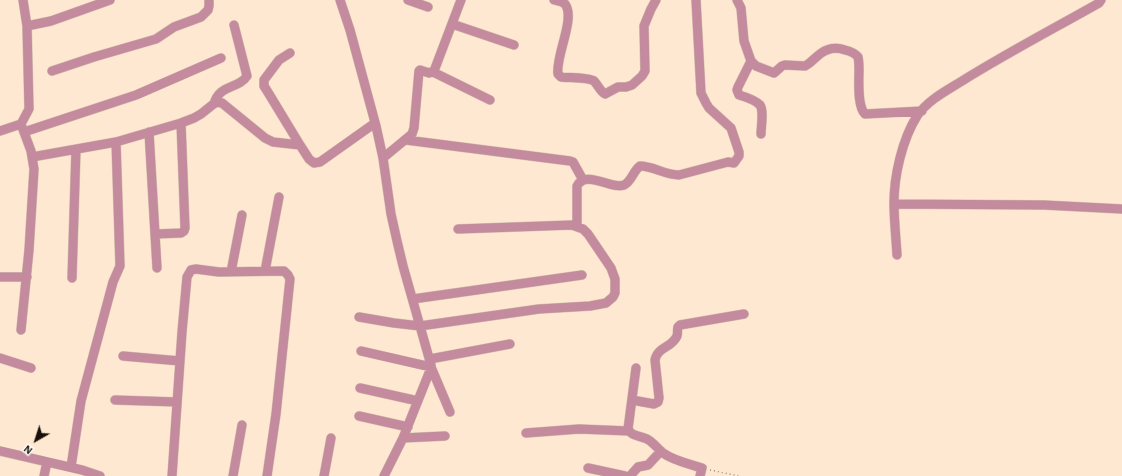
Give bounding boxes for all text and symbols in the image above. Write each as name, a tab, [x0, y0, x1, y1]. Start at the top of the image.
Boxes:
north arrow	[16, 420, 56, 460]
text: N	[22, 443, 35, 456]

